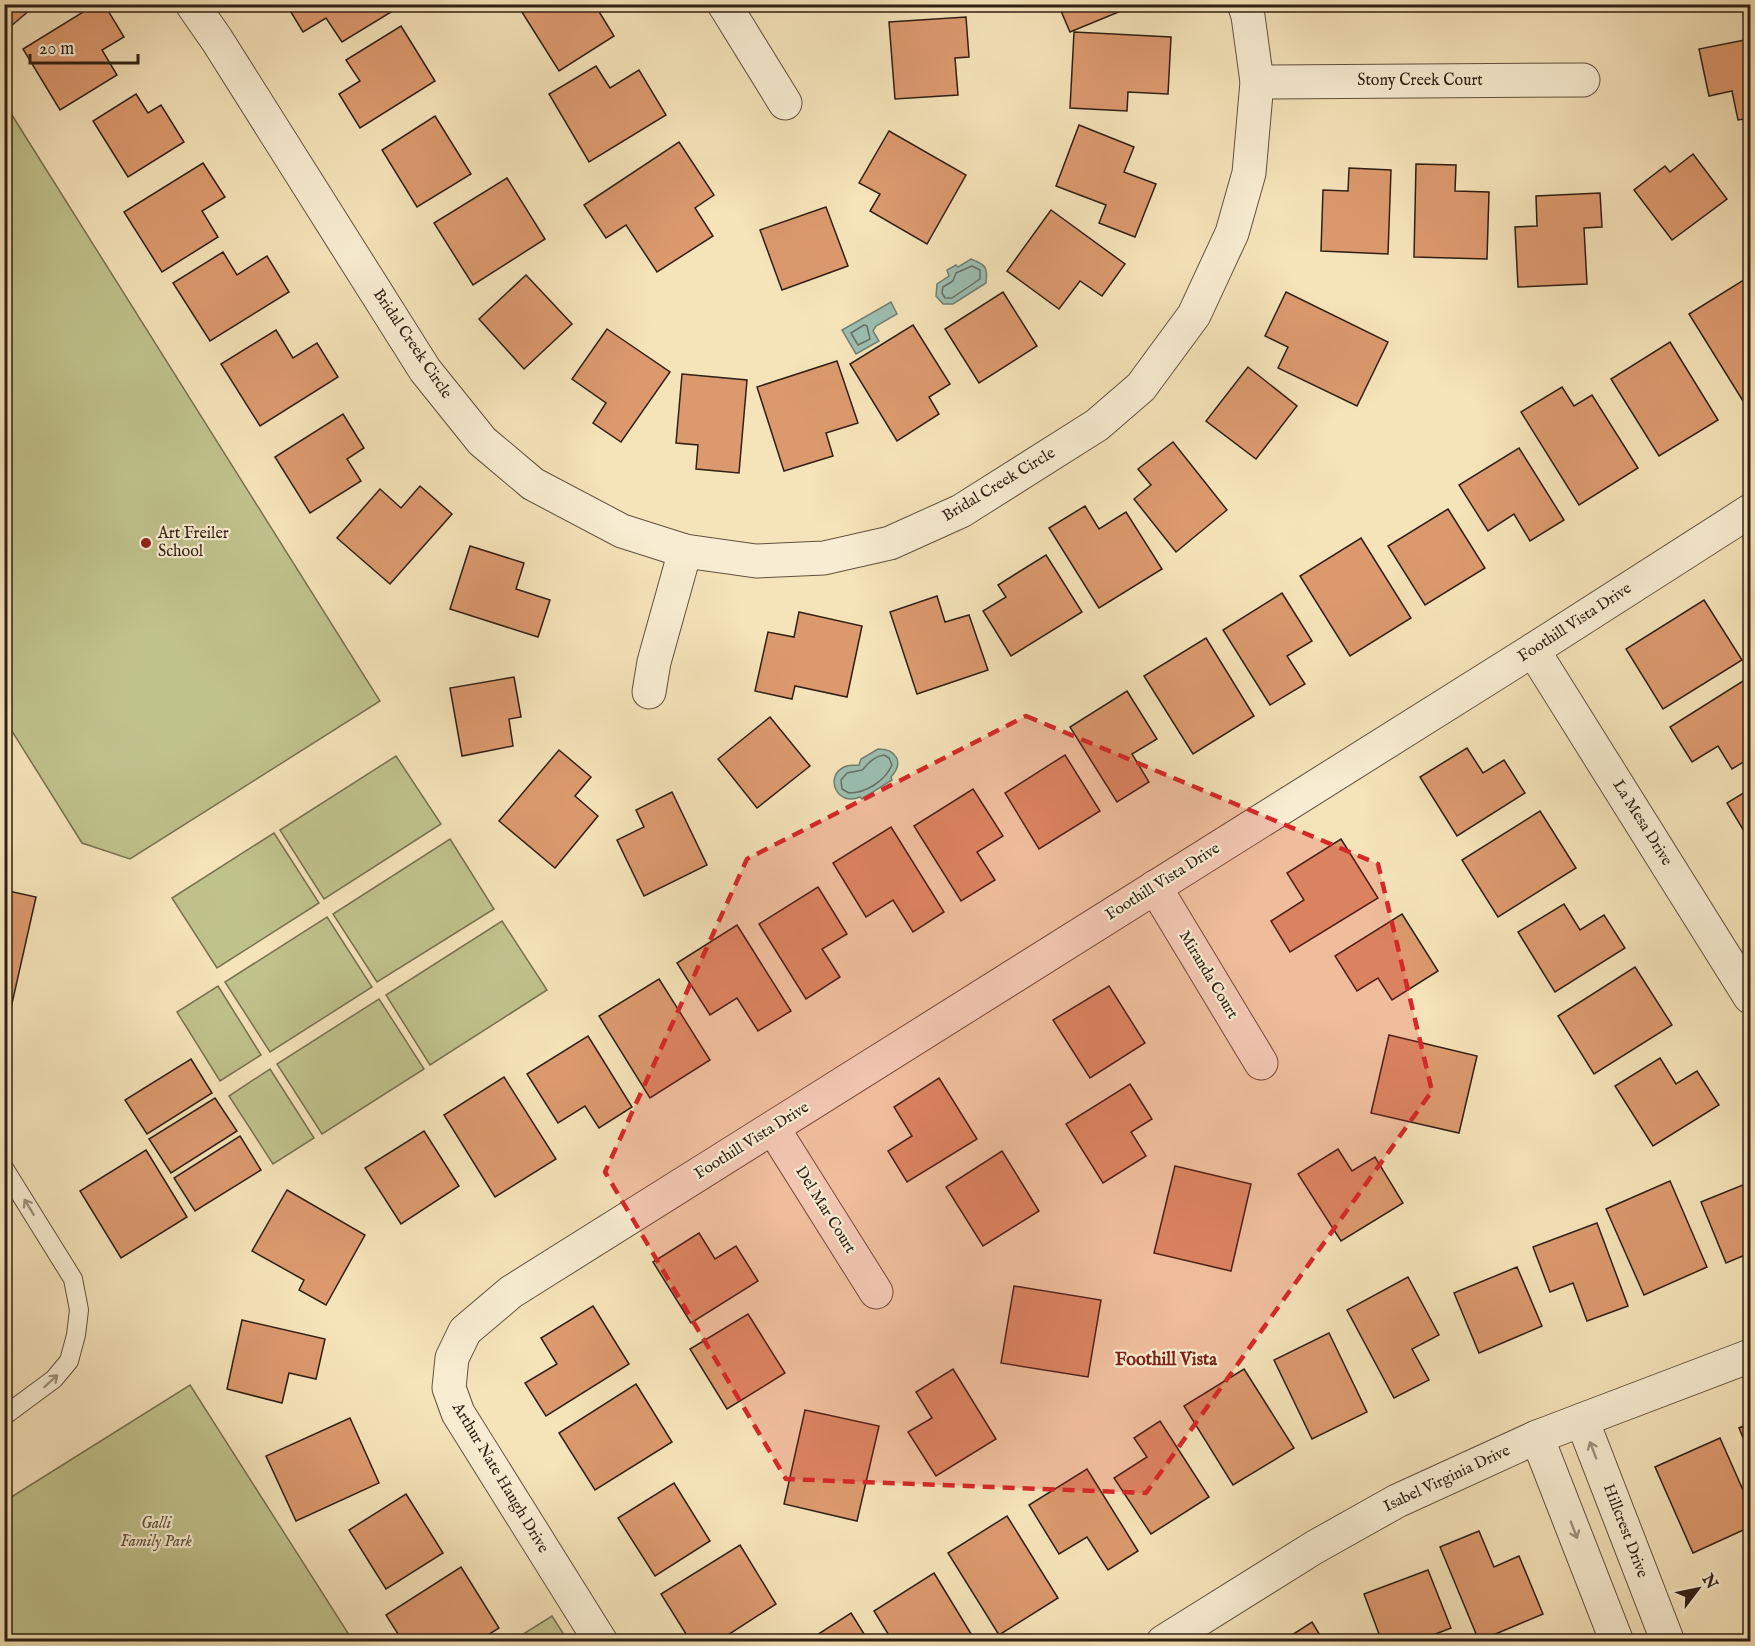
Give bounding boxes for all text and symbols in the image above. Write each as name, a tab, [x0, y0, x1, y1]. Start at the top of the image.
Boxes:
scale bar	[30, 27, 138, 65]
text: 20 m	[39, 38, 74, 61]
street label: Stony Creek Court	[1357, 71, 1483, 91]
street label: Bridal Creek Circle	[368, 285, 456, 403]
street label: Bridal Creek Circle	[939, 443, 1059, 527]
place label: Art Freiler School	[157, 524, 229, 562]
marker: Art Freiler School	[139, 536, 153, 550]
street label: Foothill Vista Drive	[1514, 579, 1636, 667]
street label: La Mesa Drive	[1608, 776, 1676, 870]
street label: Foothill Vista Drive	[1102, 839, 1224, 925]
street label: Miranda Court	[1174, 927, 1242, 1023]
street label: Foothill Vista Drive	[691, 1098, 813, 1184]
street label: Del Mar Court	[790, 1163, 860, 1258]
one-way arrow	[22, 1199, 34, 1216]
district label: Foothill Vista	[1115, 1349, 1218, 1372]
one-way arrow	[43, 1374, 58, 1388]
street label: Arthur Nate Haugh Drive	[447, 1398, 553, 1557]
street label: Isabel Virginia Drive	[1381, 1441, 1513, 1517]
one-way arrow	[1587, 1441, 1598, 1460]
street label: Hillcrest Drive	[1598, 1481, 1652, 1581]
park label: Galli Family Park	[120, 1514, 192, 1552]
one-way arrow	[1569, 1521, 1580, 1539]
north arrow	[1668, 1559, 1728, 1619]
text: N	[1696, 1570, 1721, 1593]

